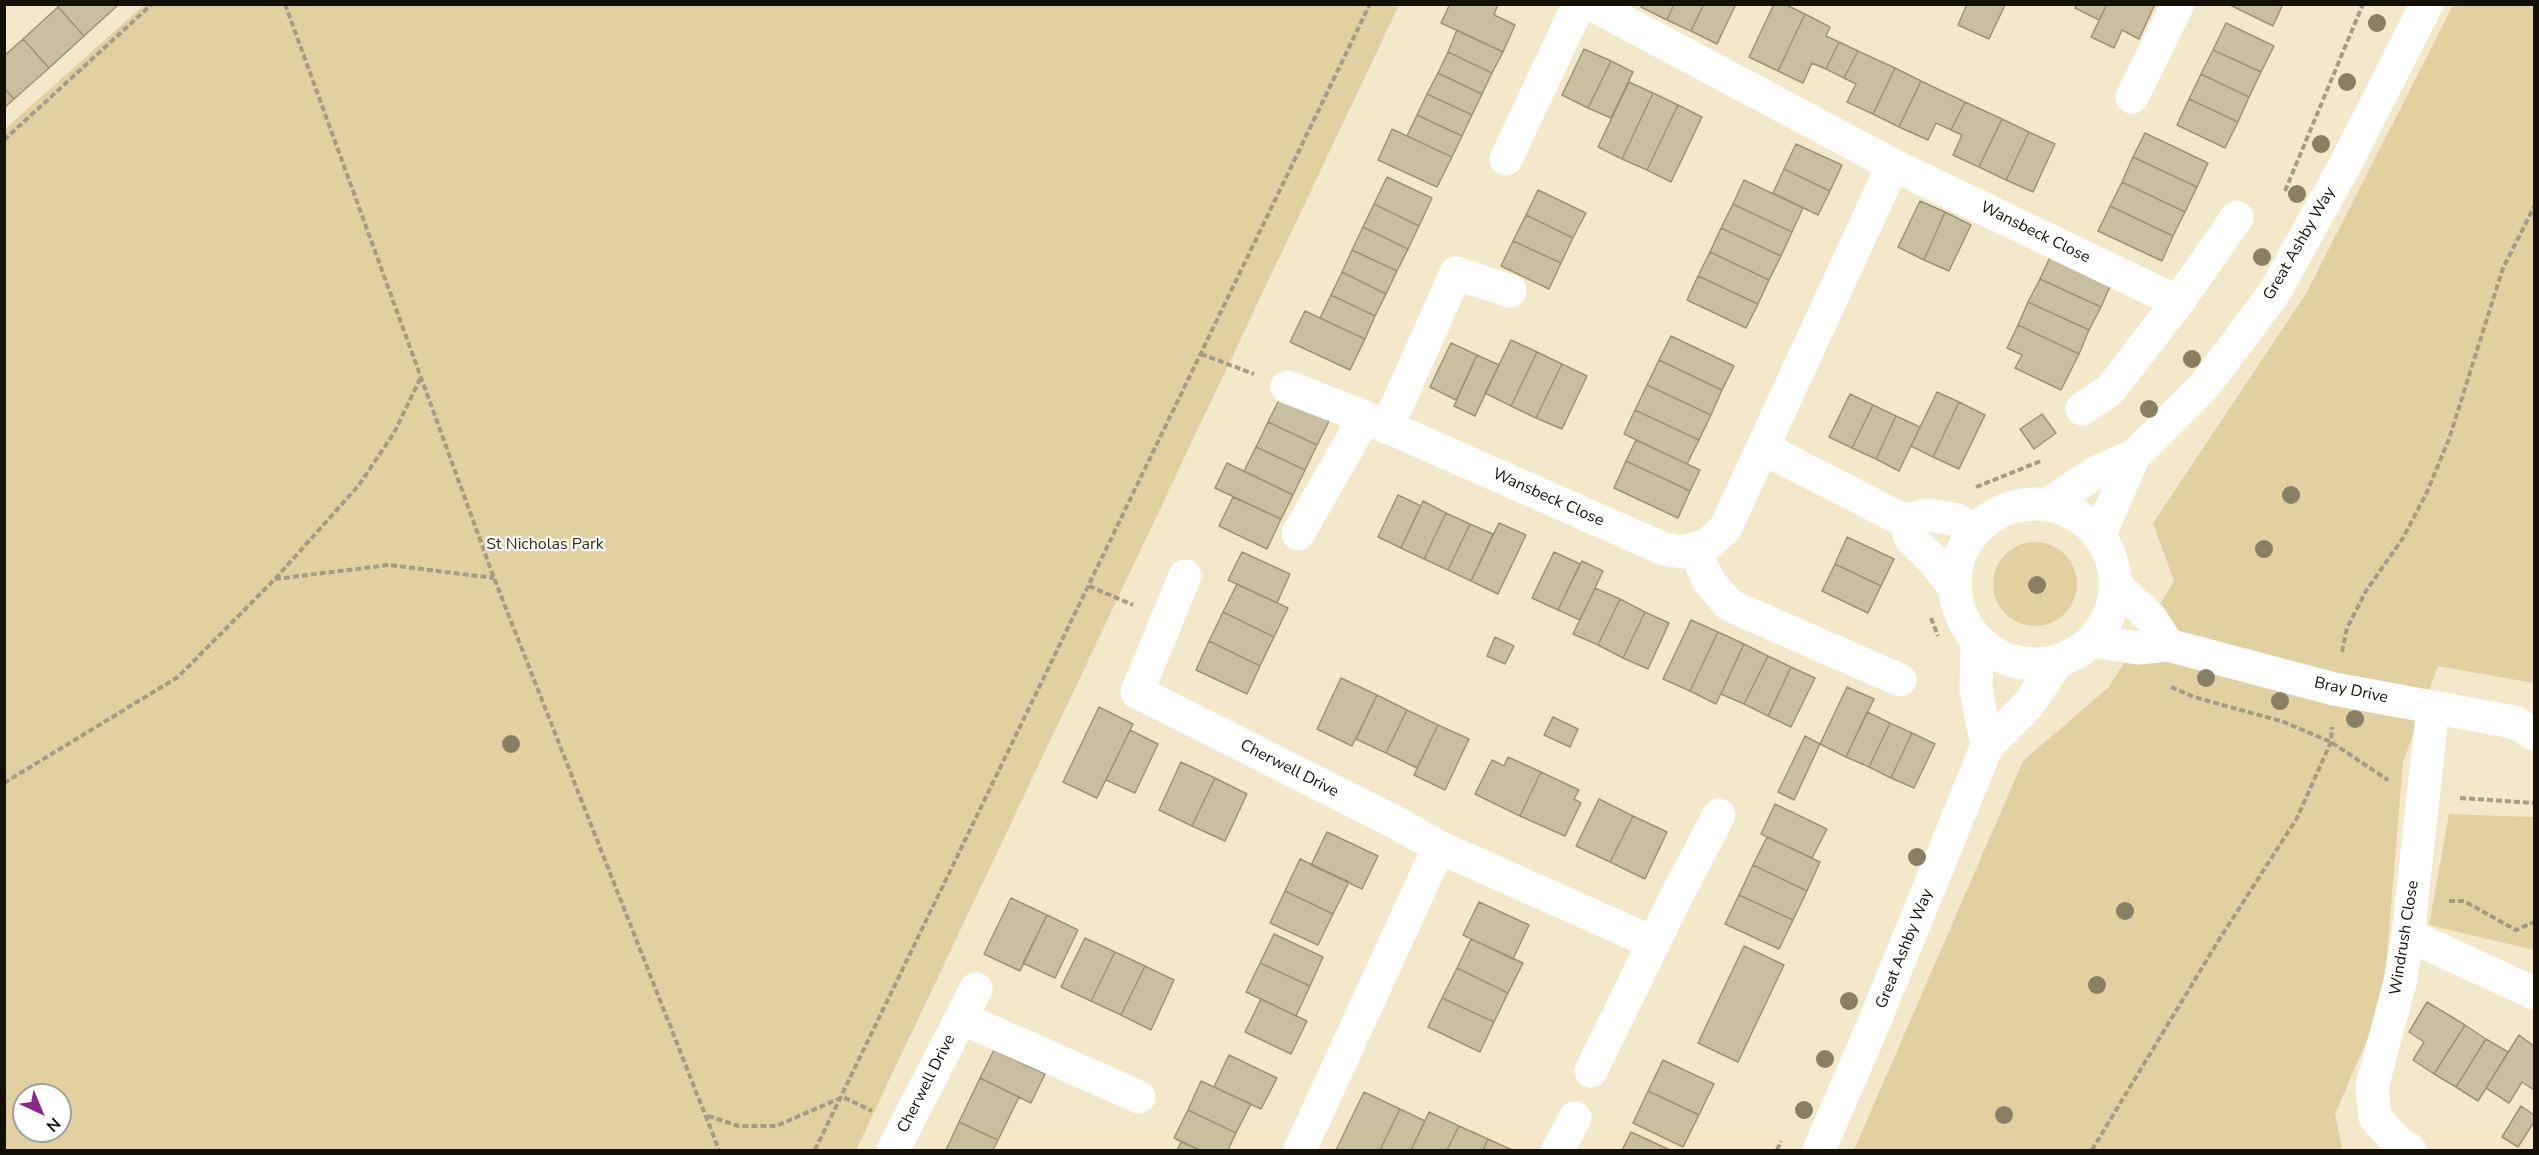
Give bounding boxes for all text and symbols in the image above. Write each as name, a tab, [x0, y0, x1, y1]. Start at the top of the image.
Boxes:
street label: Great Ashby Way	[2260, 184, 2340, 304]
street label: Wansbeck Close	[1977, 198, 2093, 268]
street label: Wansbeck Close	[1489, 465, 1607, 531]
park label: St Nicholas Park	[486, 535, 604, 555]
street label: Bray Drive	[2312, 674, 2390, 708]
street label: Cherwell Drive	[1237, 736, 1341, 802]
street label: Windrush Close	[2386, 879, 2424, 997]
street label: Great Ashby Way	[1872, 886, 1938, 1012]
street label: Cherwell Drive	[894, 1032, 960, 1136]
north arrow	[12, 1083, 72, 1143]
text: N	[41, 1112, 65, 1137]

